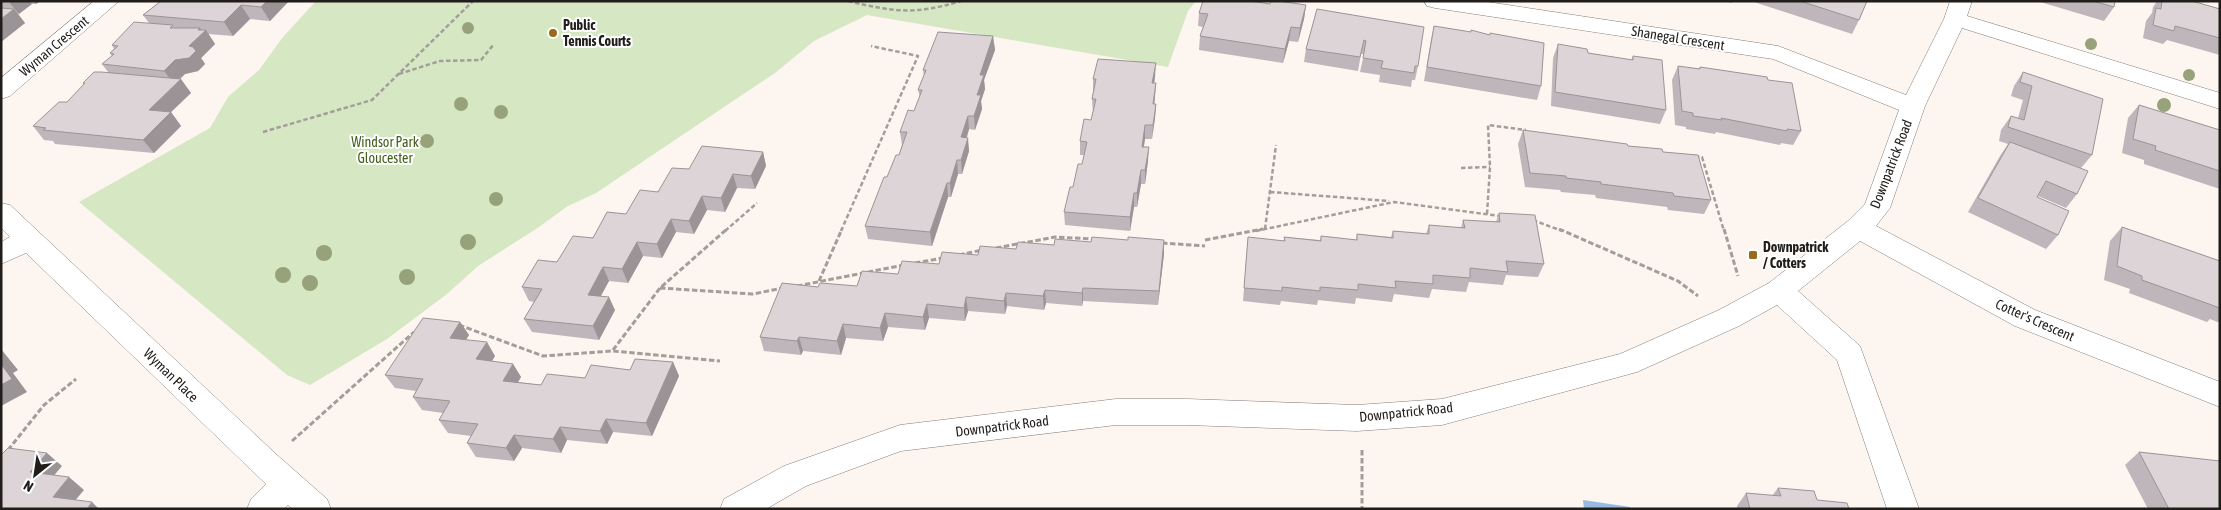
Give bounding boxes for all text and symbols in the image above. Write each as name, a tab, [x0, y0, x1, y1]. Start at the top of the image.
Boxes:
street label: Wyman Crescent	[16, 12, 92, 80]
place label: Public Tennis Courts	[563, 17, 631, 49]
street label: Shanegal Crescent	[1630, 23, 1726, 53]
marker: Public Tennis Courts	[547, 27, 559, 39]
street label: Downpatrick Road	[1867, 117, 1915, 211]
park label: Windsor Park Gloucester	[351, 134, 419, 166]
place label: Downpatrick / Cotters	[1763, 239, 1829, 271]
marker: Downpatrick / Cotters	[1747, 249, 1759, 261]
street label: Cotter's Crescent	[1993, 295, 2077, 345]
street label: Wyman Place	[140, 345, 202, 405]
street label: Downpatrick Road	[1358, 399, 1454, 425]
street label: Downpatrick Road	[954, 412, 1050, 440]
north arrow	[10, 450, 60, 500]
text: N	[21, 477, 36, 495]

